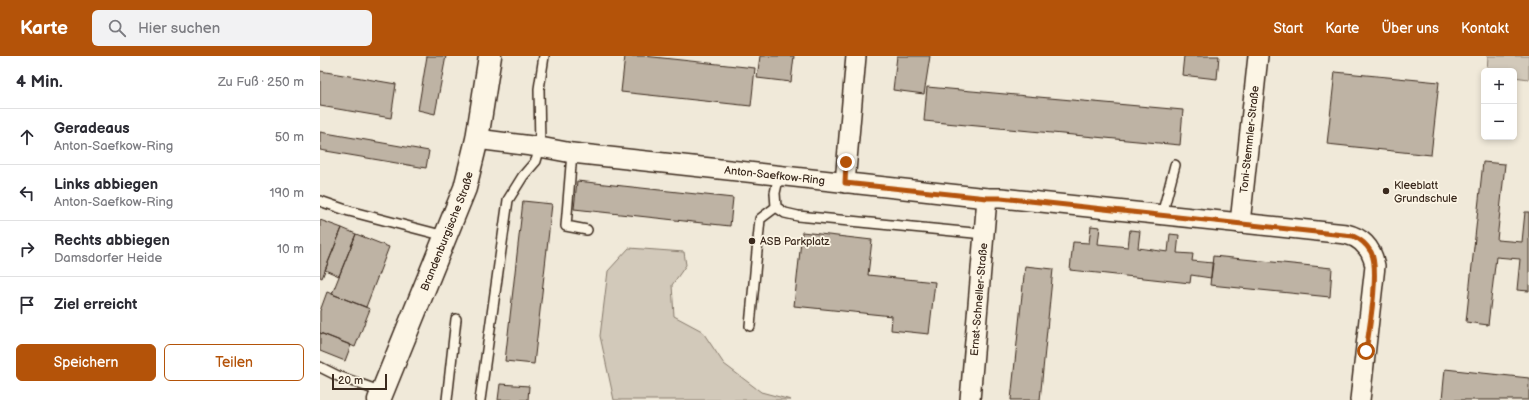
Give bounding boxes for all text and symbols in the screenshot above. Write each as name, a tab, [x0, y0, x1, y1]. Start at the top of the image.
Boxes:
search box	[92, 10, 372, 46]
text: Karte	[20, 17, 68, 40]
icon: search	[106, 17, 128, 39]
text: Hier suchen	[138, 19, 220, 38]
text: Start	[1273, 20, 1303, 37]
text: Karte	[1325, 20, 1359, 37]
text: Über uns	[1381, 20, 1439, 37]
text: Kontakt	[1461, 20, 1509, 37]
map controls	[1481, 68, 1517, 140]
button: +	[1481, 68, 1517, 104]
text: 4 Min.	[16, 72, 63, 92]
text: Zu Fuß · 250 m	[218, 74, 304, 90]
street label: Toni-Stemmler-Straße	[1237, 84, 1261, 194]
button: −	[1481, 104, 1517, 140]
text: Geradeaus	[54, 119, 130, 138]
icon: ahead	[16, 126, 38, 148]
text: 50 m	[275, 129, 304, 145]
text: Anton-Saefkow-Ring	[54, 138, 173, 154]
route end	[837, 153, 855, 171]
street label: Anton-Saefkow-Ring	[724, 163, 826, 187]
street label: Brandenburgische Straße	[417, 170, 475, 293]
text: Links abbiegen	[54, 175, 158, 194]
place label: Kleeblatt Grundschule	[1394, 179, 1458, 205]
icon: left	[16, 182, 38, 204]
text: 190 m	[270, 185, 304, 201]
marker: Kleeblatt Grundschule	[1381, 186, 1391, 196]
text: Anton-Saefkow-Ring	[54, 194, 173, 210]
text: Rechts abbiegen	[54, 231, 170, 250]
place label: ASB Parkplatz	[760, 235, 830, 248]
marker: ASB Parkplatz	[747, 236, 757, 246]
icon: right	[16, 238, 38, 260]
text: 10 m	[277, 241, 304, 257]
street label: Ernst-Schneller-Straße	[967, 242, 990, 356]
text: Damsdorfer Heide	[54, 250, 162, 266]
icon: arrive	[16, 294, 38, 316]
text: Ziel erreicht	[54, 295, 137, 314]
route start	[1357, 342, 1375, 360]
button: Speichern	[16, 344, 156, 381]
button: Teilen	[164, 344, 304, 381]
scale bar	[332, 372, 387, 391]
text: 20 m	[338, 374, 363, 387]

